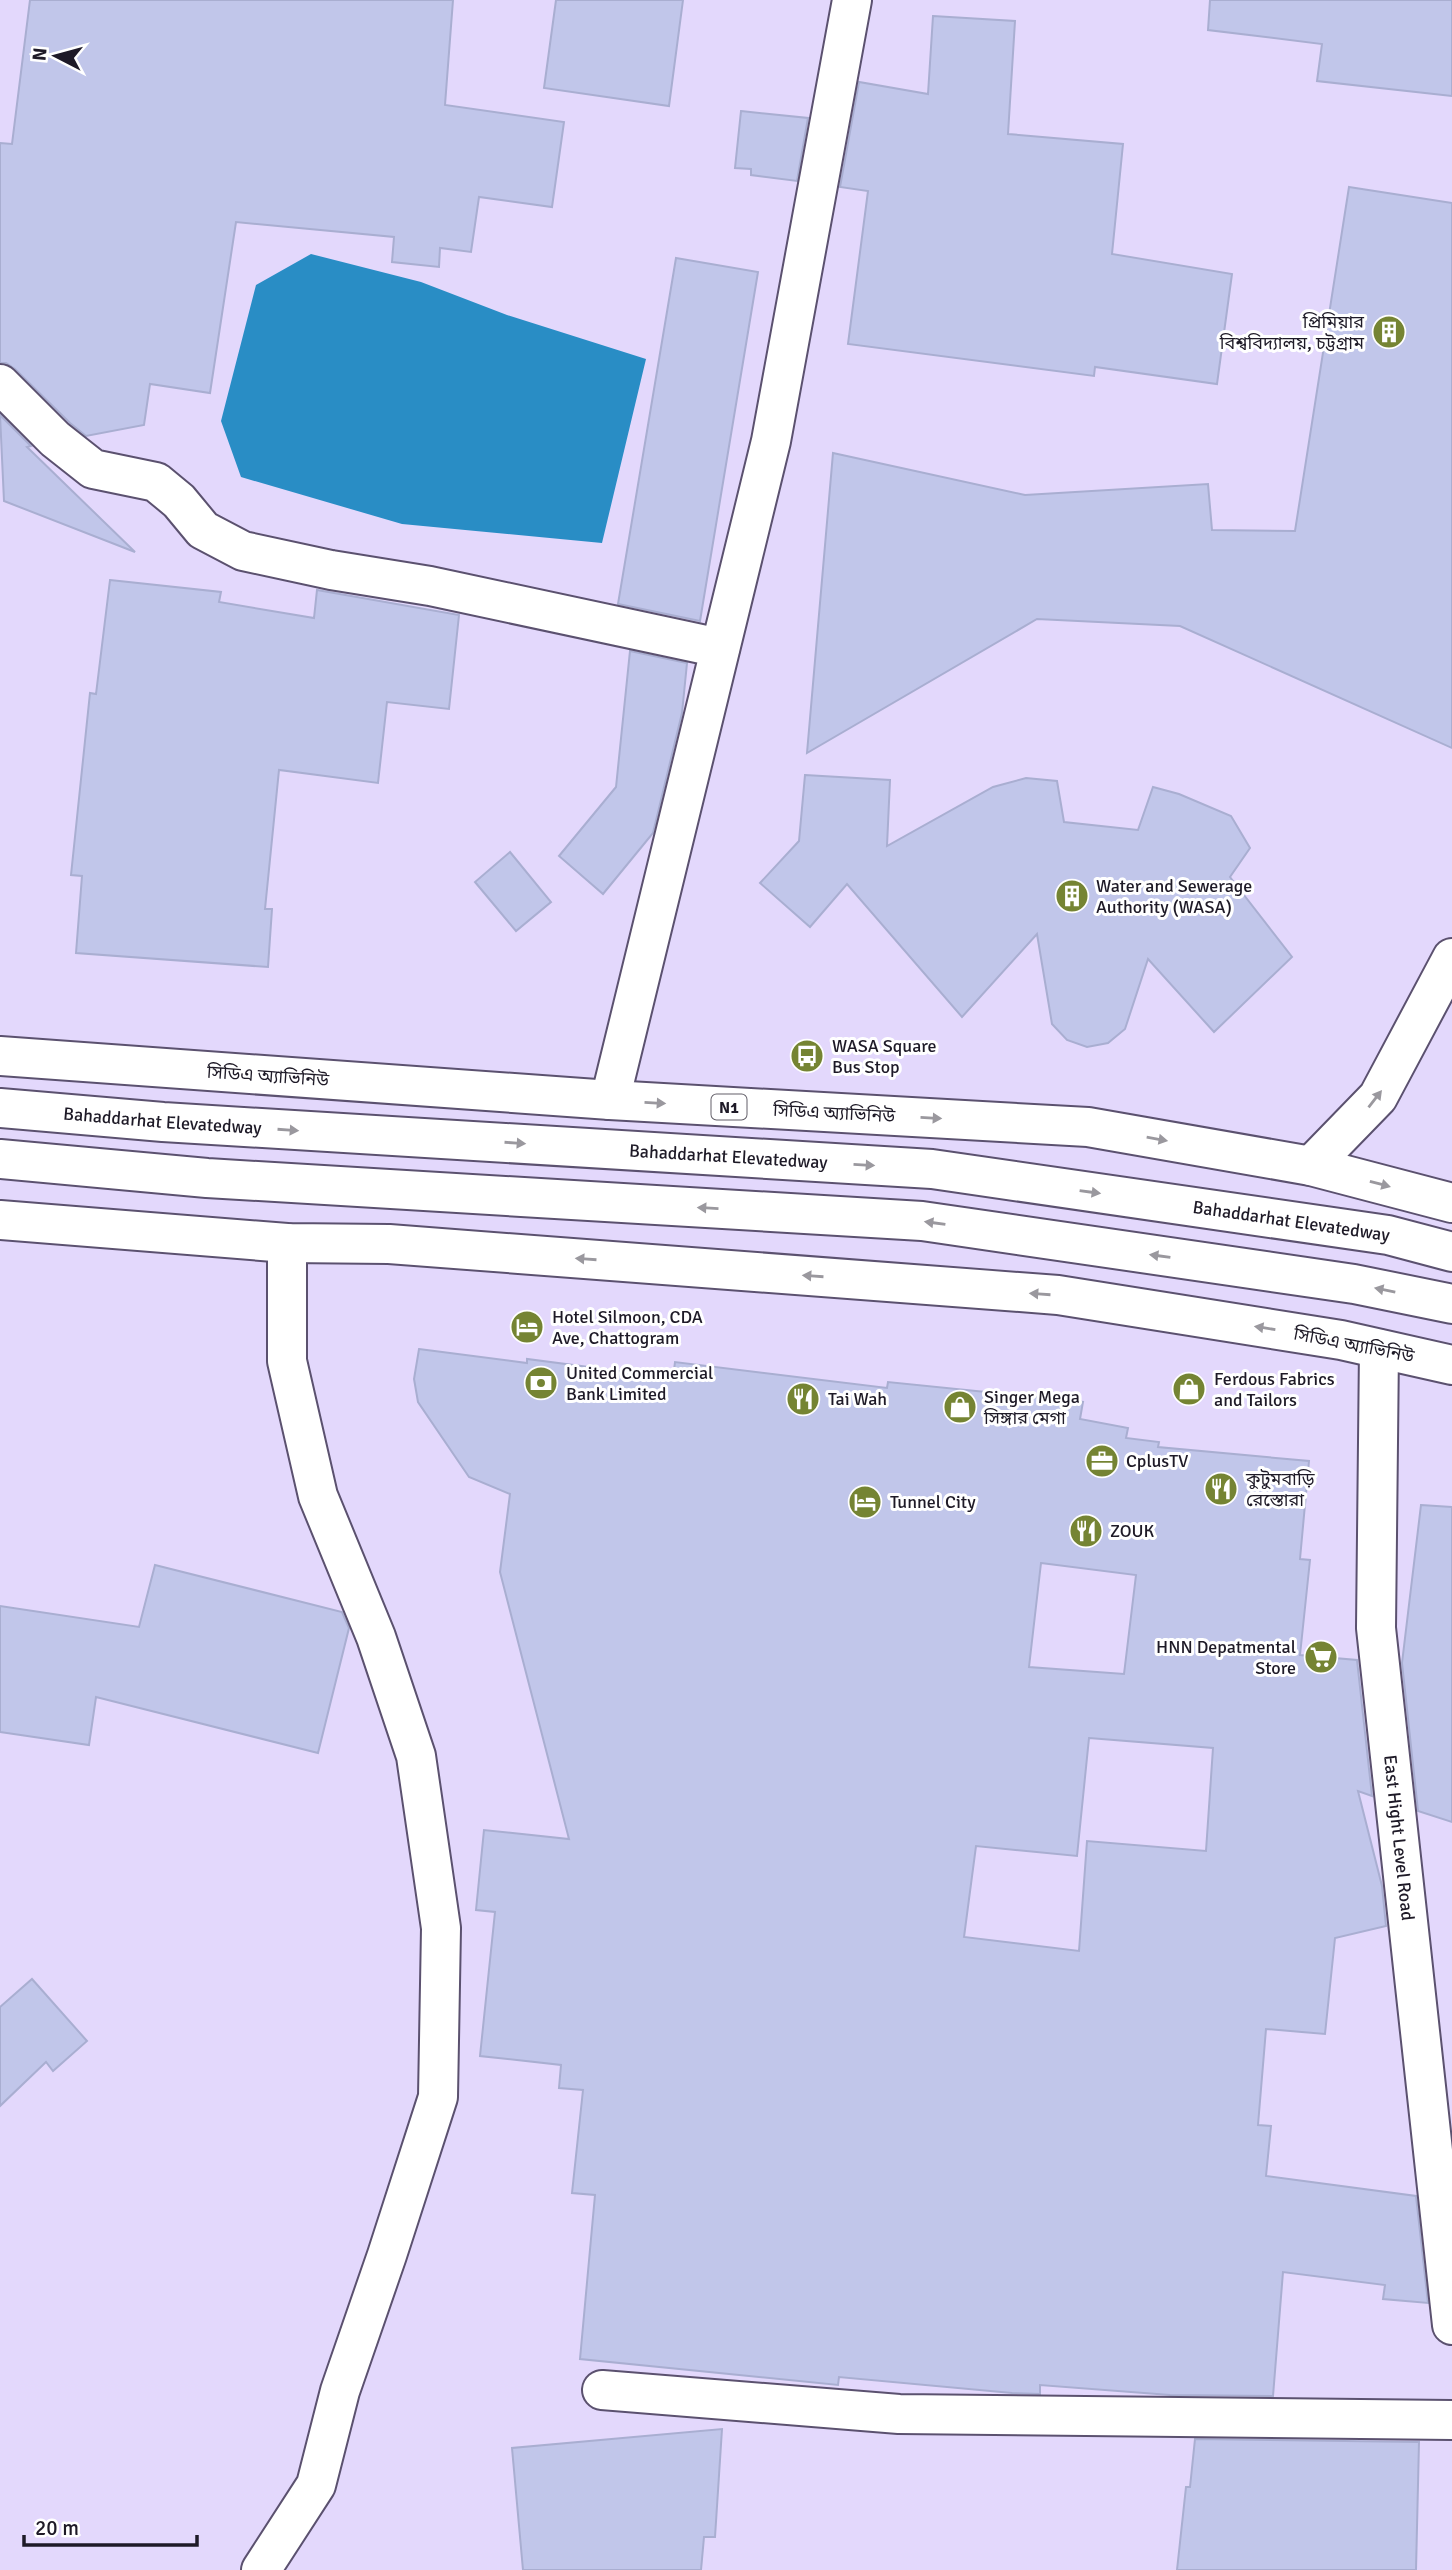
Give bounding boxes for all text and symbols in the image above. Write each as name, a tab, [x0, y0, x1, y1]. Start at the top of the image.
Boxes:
north arrow	[21, 21, 91, 91]
text: N	[27, 47, 53, 62]
place label: প্রিমিয়ার বিশ্ববিদ্যালয়, চট্টগ্রাম	[1219, 311, 1365, 354]
building icon: প্রিমিয়ার বিশ্ববিদ্যালয়, চট্টগ্রাম	[1370, 313, 1408, 351]
place label: Water and Sewerage Authority (WASA)	[1096, 875, 1252, 918]
building icon: Water and Sewerage Authority (WASA)	[1053, 877, 1091, 915]
place label: WASA Square Bus Stop	[832, 1035, 937, 1078]
bus stop icon: WASA Square Bus Stop	[788, 1037, 826, 1075]
street label: সিডিএ অ্যাভিনিউ	[205, 1061, 330, 1091]
one-way arrow	[1367, 1090, 1381, 1108]
road number: N1	[712, 1094, 746, 1120]
one-way arrow	[644, 1098, 666, 1109]
street label: সিডিএ অ্যাভিনিউ	[771, 1099, 896, 1127]
street label: Bahaddarhat Elevatedway	[62, 1102, 263, 1139]
one-way arrow	[920, 1113, 942, 1124]
one-way arrow	[277, 1124, 299, 1135]
one-way arrow	[1146, 1134, 1168, 1145]
one-way arrow	[504, 1138, 526, 1149]
street label: Bahaddarhat Elevatedway	[628, 1140, 829, 1174]
one-way arrow	[854, 1159, 876, 1170]
one-way arrow	[1369, 1179, 1391, 1190]
one-way arrow	[1079, 1186, 1101, 1197]
street label: Bahaddarhat Elevatedway	[1191, 1196, 1392, 1246]
one-way arrow	[697, 1203, 719, 1214]
one-way arrow	[924, 1218, 946, 1229]
one-way arrow	[1149, 1250, 1171, 1261]
one-way arrow	[575, 1253, 597, 1264]
one-way arrow	[802, 1270, 824, 1281]
one-way arrow	[1374, 1285, 1396, 1296]
one-way arrow	[1029, 1288, 1051, 1299]
place label: Hotel Silmoon, CDA Ave, Chattogram	[552, 1306, 703, 1349]
hotel icon: Hotel Silmoon, CDA Ave, Chattogram	[508, 1308, 546, 1346]
one-way arrow	[1254, 1322, 1276, 1333]
street label: সিডিএ অ্যাভিনিউ	[1291, 1322, 1416, 1367]
place label: United Commercial Bank Limited	[566, 1362, 713, 1405]
bank icon: United Commercial Bank Limited	[522, 1364, 560, 1402]
place label: Ferdous Fabrics and Tailors	[1214, 1368, 1335, 1411]
shop icon: Ferdous Fabrics and Tailors	[1170, 1370, 1208, 1408]
restaurant icon: Tai Wah	[784, 1380, 822, 1418]
place label: Singer Mega সিঙ্গার মেগা	[983, 1386, 1080, 1429]
place label: Tai Wah	[828, 1388, 887, 1410]
shop icon: Singer Mega সিঙ্গার মেগা	[941, 1388, 979, 1426]
office icon: CplusTV	[1083, 1442, 1121, 1480]
place label: CplusTV	[1126, 1450, 1189, 1472]
place label: কুটুমবাড়ি রেস্তোরা	[1245, 1468, 1315, 1511]
restaurant icon: কুটুমবাড়ি রেস্তোরা	[1202, 1470, 1240, 1508]
hotel icon: Tunnel City	[846, 1483, 884, 1521]
place label: Tunnel City	[890, 1491, 976, 1513]
restaurant icon: ZOUK	[1067, 1512, 1105, 1550]
place label: ZOUK	[1110, 1520, 1155, 1542]
place label: HNN Depatmental Store	[1156, 1636, 1296, 1679]
supermarket icon: HNN Depatmental Store	[1302, 1638, 1340, 1676]
street label: East Hight Level Road	[1379, 1754, 1419, 1922]
scale bar	[24, 2504, 198, 2548]
text: 20 m	[35, 2515, 79, 2541]

